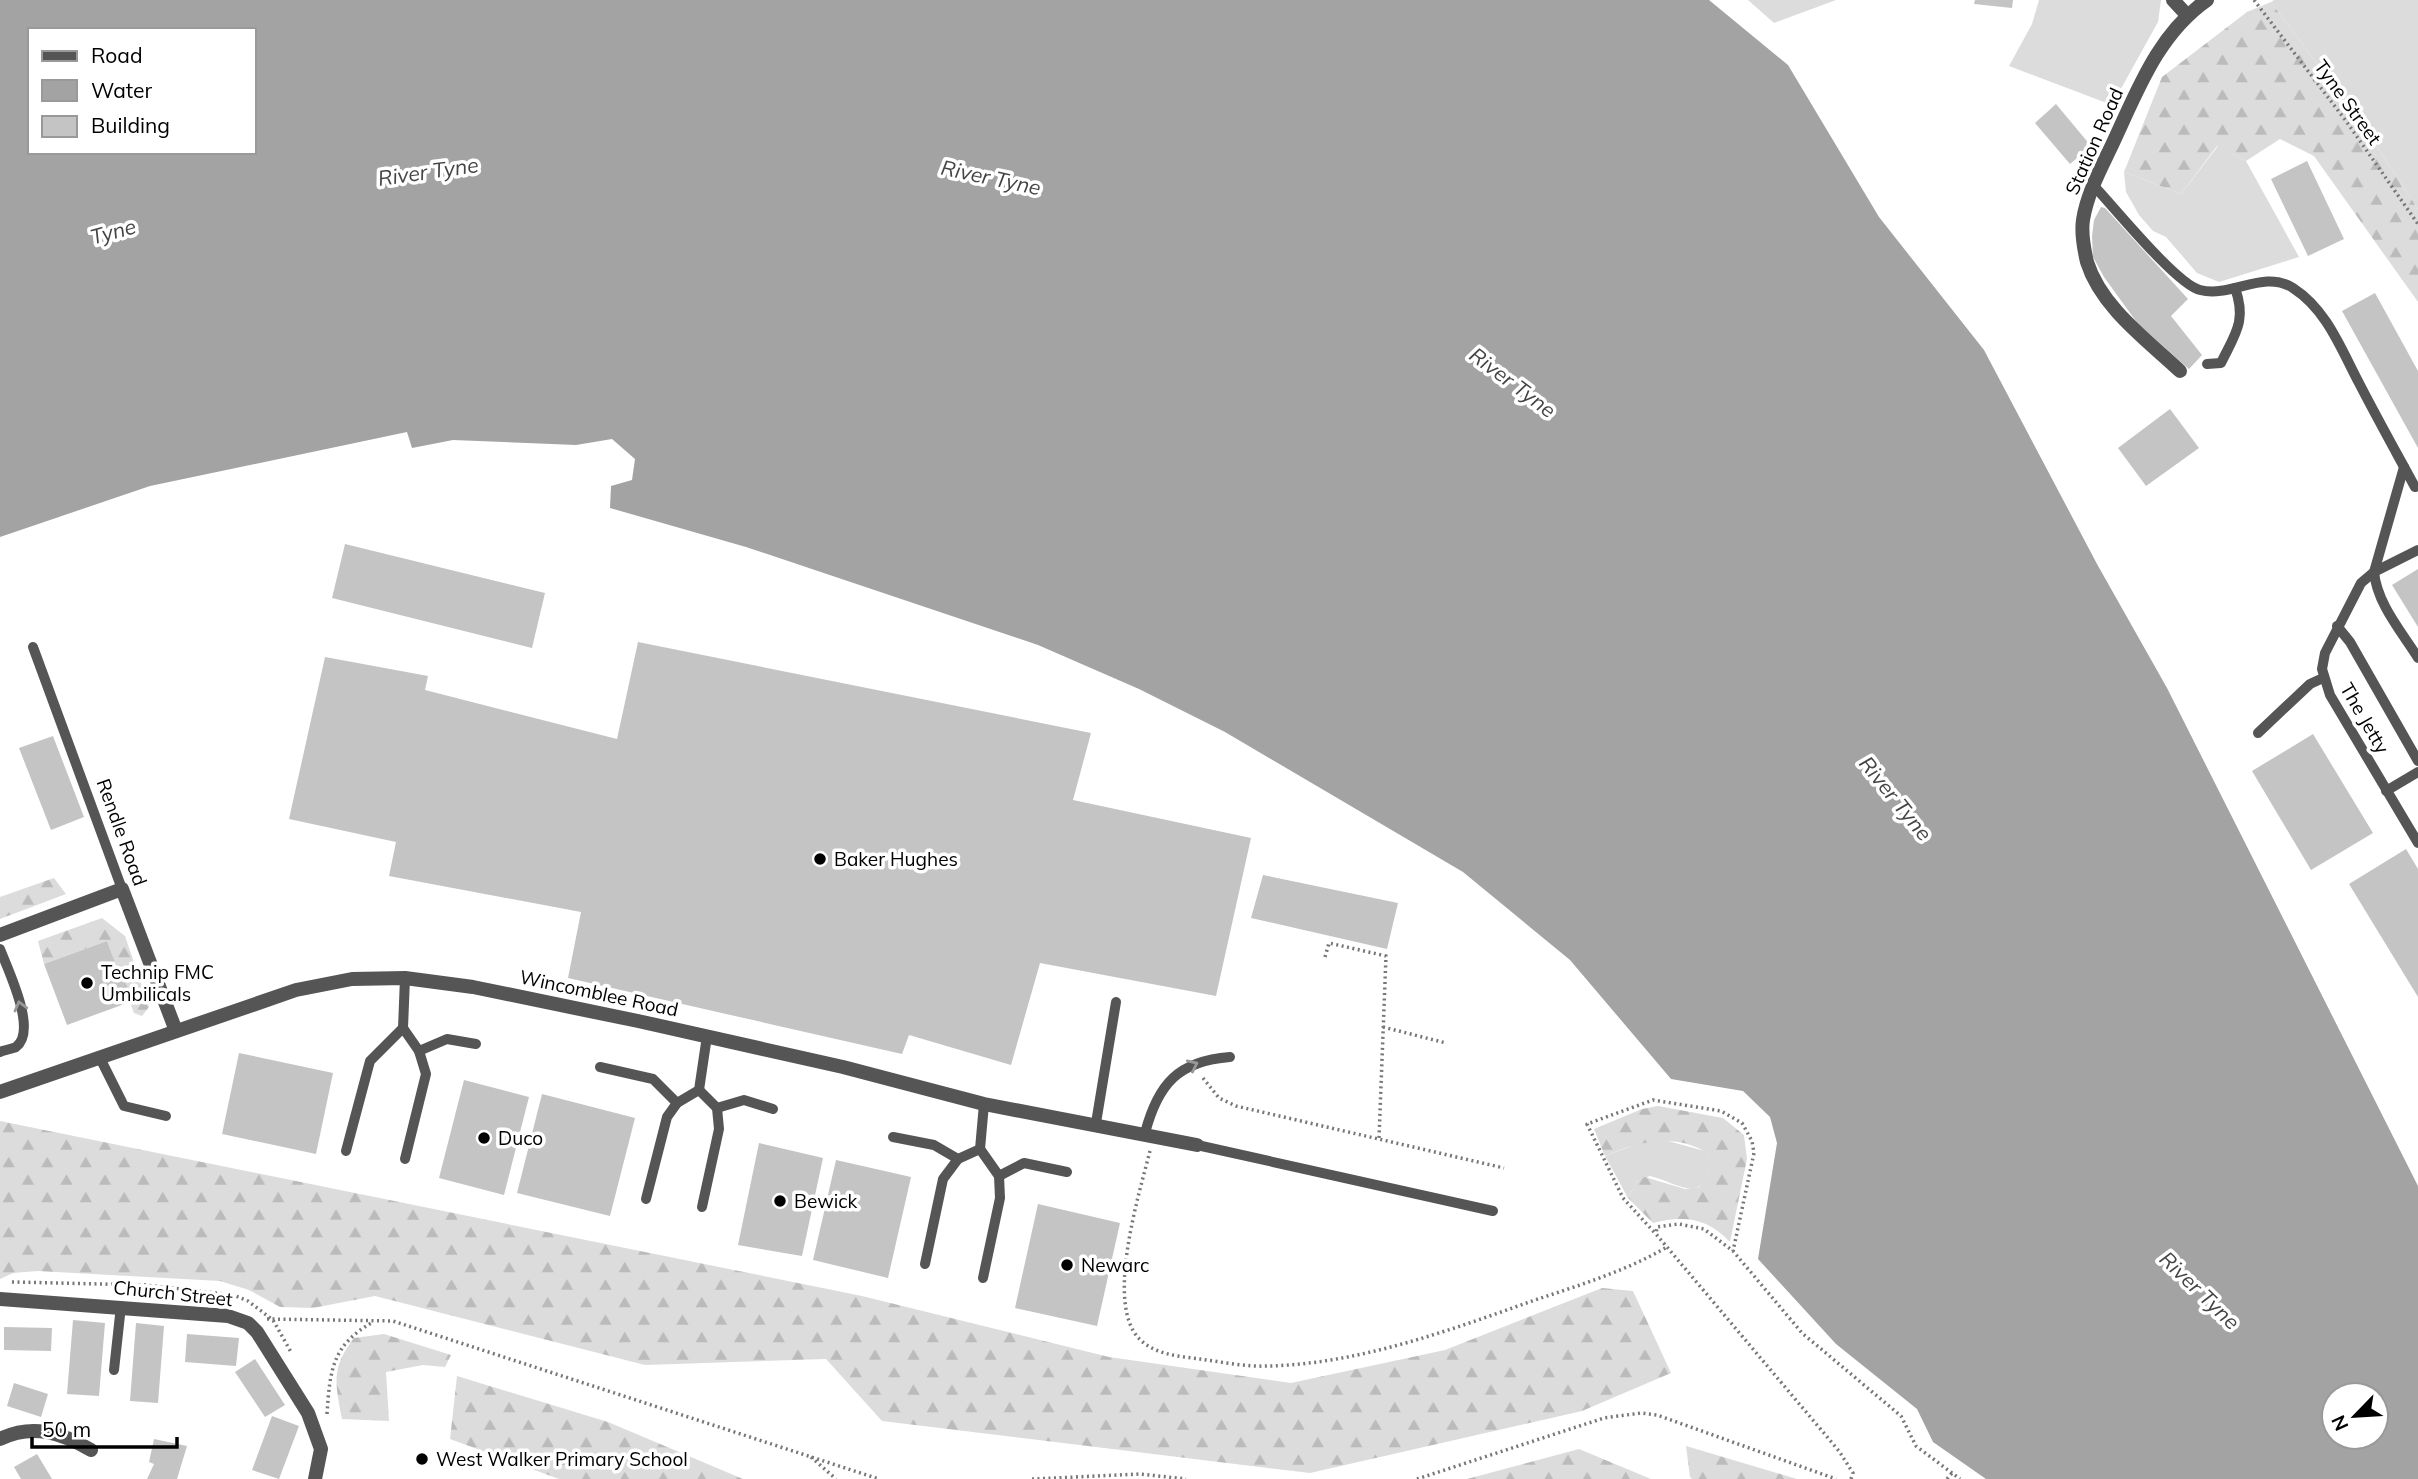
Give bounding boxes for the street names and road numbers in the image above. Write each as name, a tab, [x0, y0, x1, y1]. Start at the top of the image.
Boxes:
street label: Tyne Street	[2309, 55, 2387, 149]
street label: Station Road	[2060, 84, 2128, 198]
street label: The Jetty	[2335, 678, 2395, 758]
street label: Rendle Road	[92, 775, 152, 889]
street label: Wincomblee Road	[517, 964, 681, 1022]
street label: Church Street	[112, 1275, 234, 1311]

